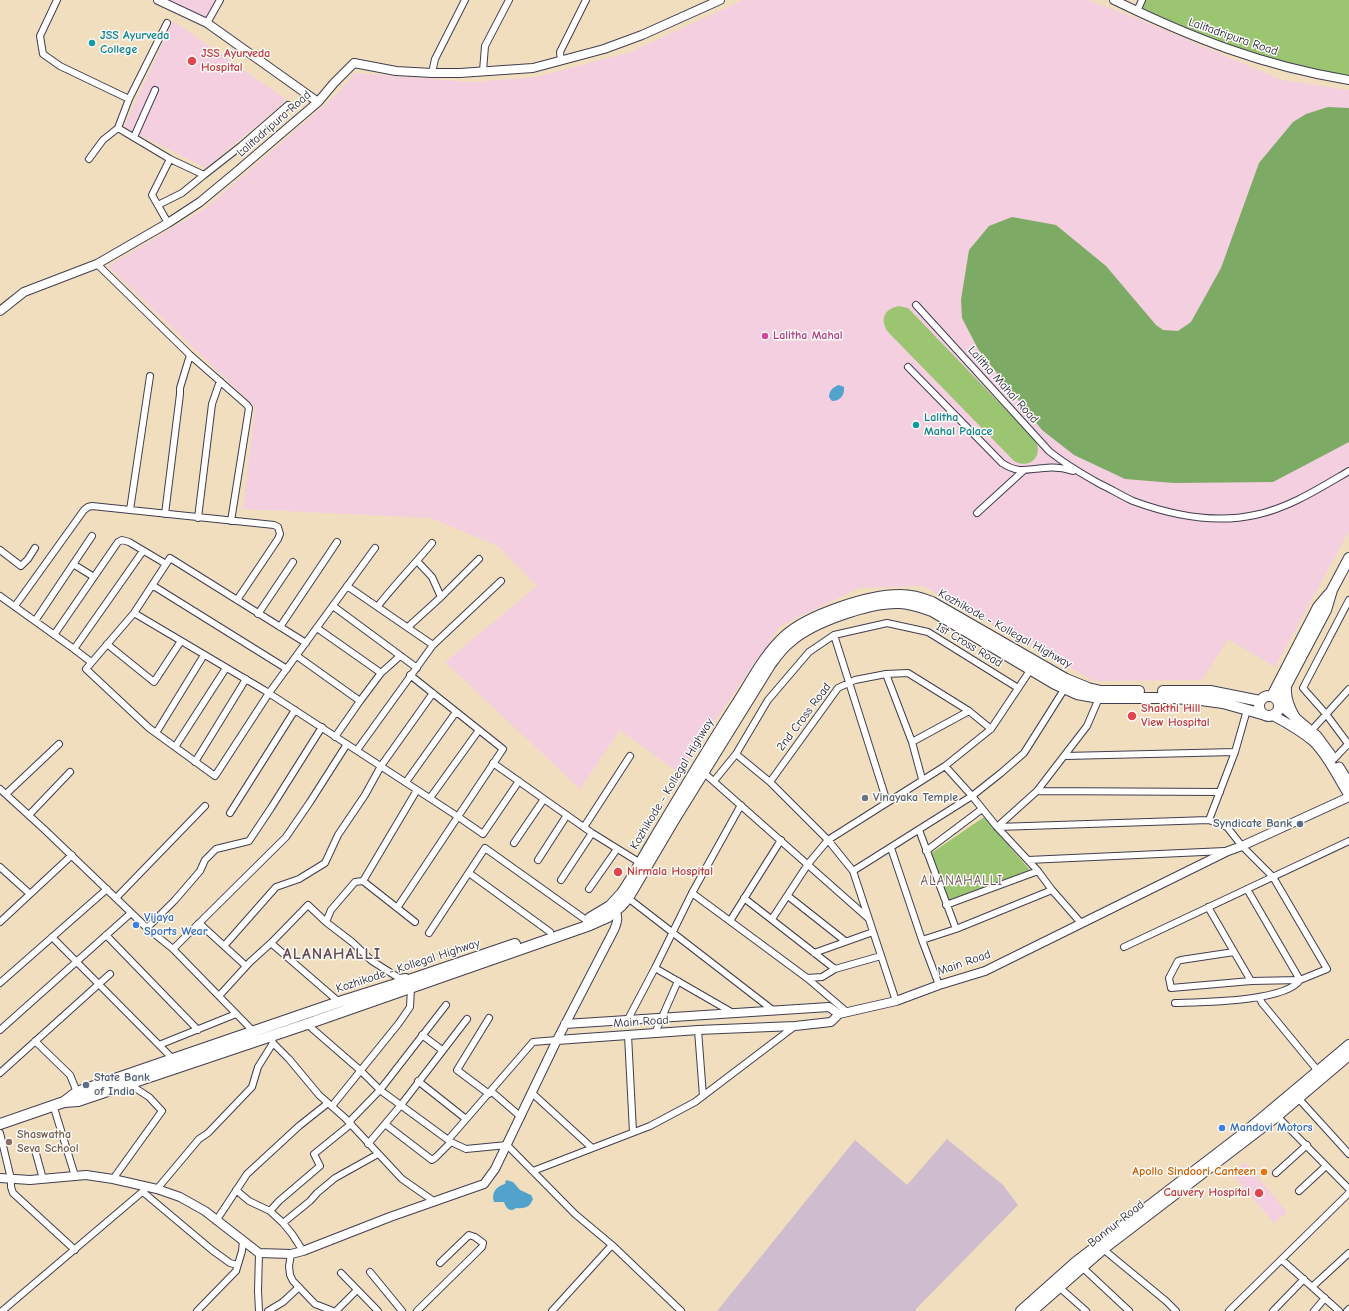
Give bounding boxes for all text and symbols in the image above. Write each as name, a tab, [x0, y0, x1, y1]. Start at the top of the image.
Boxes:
street label: Lalitadripura Road	[1186, 15, 1280, 59]
place label: JSS Ayurveda College	[100, 29, 169, 57]
marker: JSS Ayurveda College	[87, 38, 97, 48]
place label: JSS Ayurveda Hospital	[201, 47, 270, 75]
marker: JSS Ayurveda Hospital	[186, 55, 198, 67]
street label: Lalitadripura Road	[234, 88, 314, 160]
place label: Lalitha Mahal	[773, 329, 843, 343]
marker: Lalitha Mahal	[760, 331, 770, 341]
street label: Lalitha Mahal Road	[965, 343, 1041, 427]
place label: Lalitha Mahal Palace	[924, 411, 992, 439]
marker: Lalitha Mahal Palace	[911, 420, 921, 430]
street label: Kozhikode - Kollegal Highway	[936, 586, 1074, 672]
street label: 1st Cross Road	[933, 619, 1005, 671]
street label: 2nd Cross Road	[774, 680, 834, 754]
place label: Shakthi Hill View Hospital	[1141, 702, 1210, 730]
marker: Shakthi Hill View Hospital	[1126, 710, 1138, 722]
street label: Kozhikode - Kollegal Highway	[627, 716, 717, 852]
place label: Vinayaka Temple	[873, 791, 958, 805]
marker: Vinayaka Temple	[860, 793, 870, 803]
place label: Syndicate Bank	[1213, 817, 1292, 831]
marker: Syndicate Bank	[1295, 819, 1305, 829]
place label: Nirmala Hospital	[627, 865, 713, 879]
marker: Nirmala Hospital	[612, 866, 624, 878]
district label: ALANAHALLI	[921, 873, 1003, 889]
place label: Vijaya Sports Wear	[144, 911, 208, 939]
marker: Vijaya Sports Wear	[131, 920, 141, 930]
street label: Kozhikode - Kollegal Highway	[334, 936, 482, 996]
district label: ALANAHALLI	[283, 944, 381, 964]
street label: Main Road	[935, 947, 993, 979]
street label: Main Road	[613, 1013, 669, 1031]
place label: State Bank of India	[94, 1071, 150, 1099]
marker: State Bank of India	[81, 1080, 91, 1090]
place label: Mandovi Motors	[1230, 1121, 1313, 1135]
marker: Mandovi Motors	[1217, 1123, 1227, 1133]
place label: Shaswatha Seva School	[17, 1128, 78, 1156]
marker: Shaswatha Seva School	[4, 1137, 14, 1147]
place label: Apollo Sindoori Canteen	[1132, 1165, 1256, 1179]
marker: Apollo Sindoori Canteen	[1259, 1167, 1269, 1177]
place label: Cauvery Hospital	[1163, 1186, 1250, 1200]
marker: Cauvery Hospital	[1253, 1187, 1265, 1199]
street label: Bannur Road	[1085, 1197, 1147, 1251]

